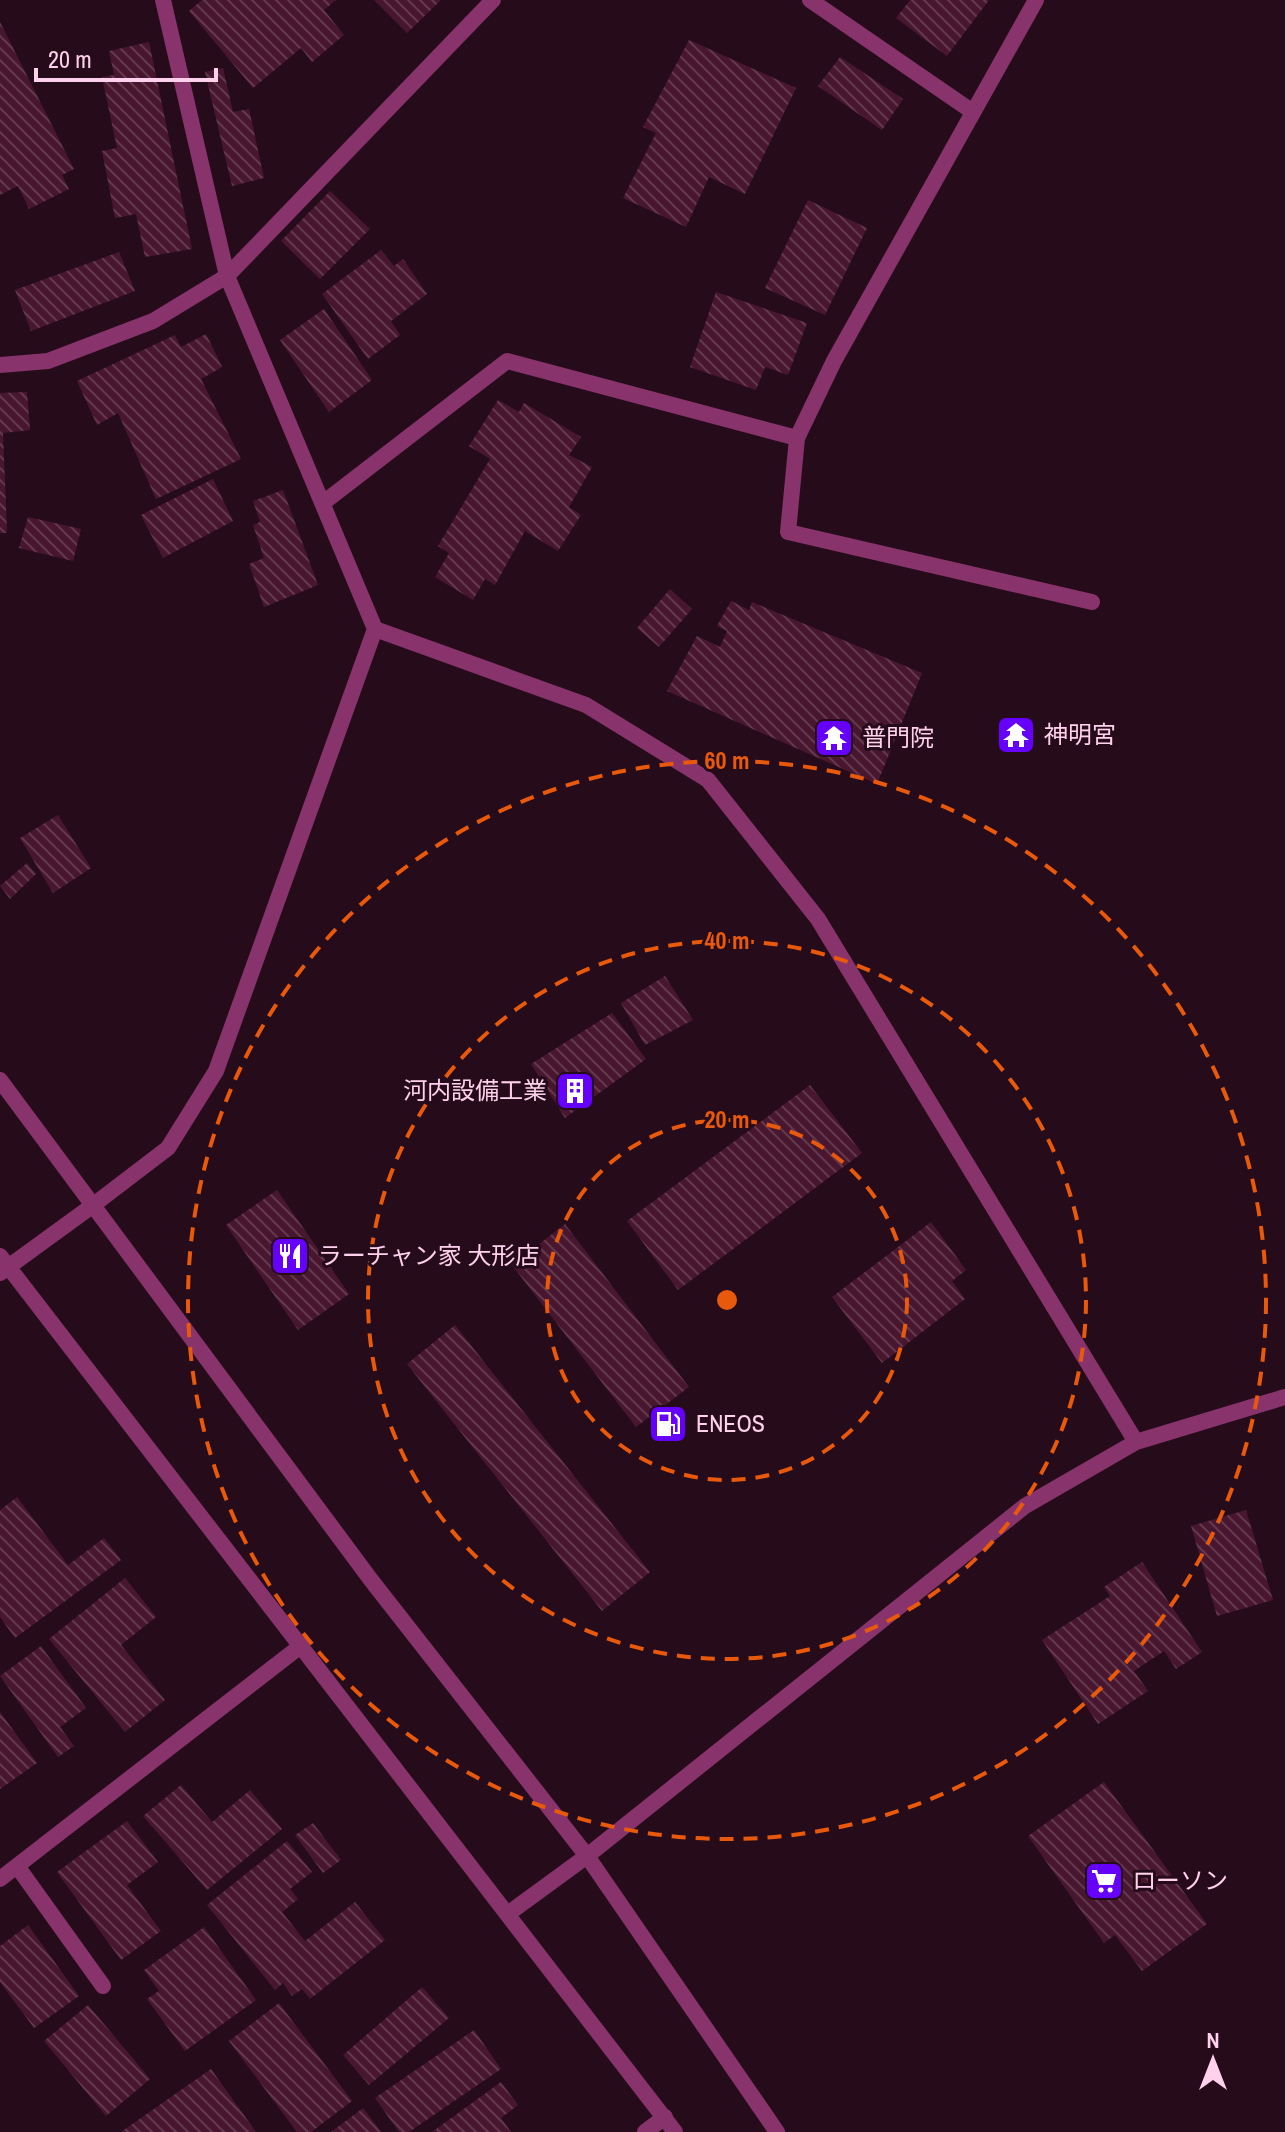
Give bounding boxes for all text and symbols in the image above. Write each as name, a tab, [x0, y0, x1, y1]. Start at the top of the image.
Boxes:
scale bar	[36, 32, 216, 82]
text: 20 m	[48, 43, 92, 75]
temple icon: 神明宮	[995, 714, 1037, 756]
temple icon: 普門院	[813, 717, 855, 759]
place label: 神明宮	[1044, 718, 1116, 750]
place label: 普門院	[862, 721, 934, 753]
text: 60 m	[705, 744, 749, 776]
text: 40 m	[705, 924, 749, 956]
building icon: 河内設備工業	[554, 1070, 596, 1112]
place label: 河内設備工業	[403, 1074, 547, 1106]
text: 20 m	[705, 1103, 749, 1135]
restaurant icon: ラーチャン家 大形店	[269, 1235, 311, 1277]
place label: ラーチャン家 大形店	[318, 1239, 539, 1271]
centre of rings	[713, 1286, 741, 1314]
fuel station icon: ENEOS	[647, 1403, 689, 1445]
place label: ENEOS	[696, 1407, 765, 1439]
supermarket icon: ローソン	[1083, 1860, 1125, 1902]
place label: ローソン	[1132, 1864, 1228, 1896]
north arrow	[1173, 2020, 1253, 2100]
text: N	[1206, 2025, 1220, 2055]

